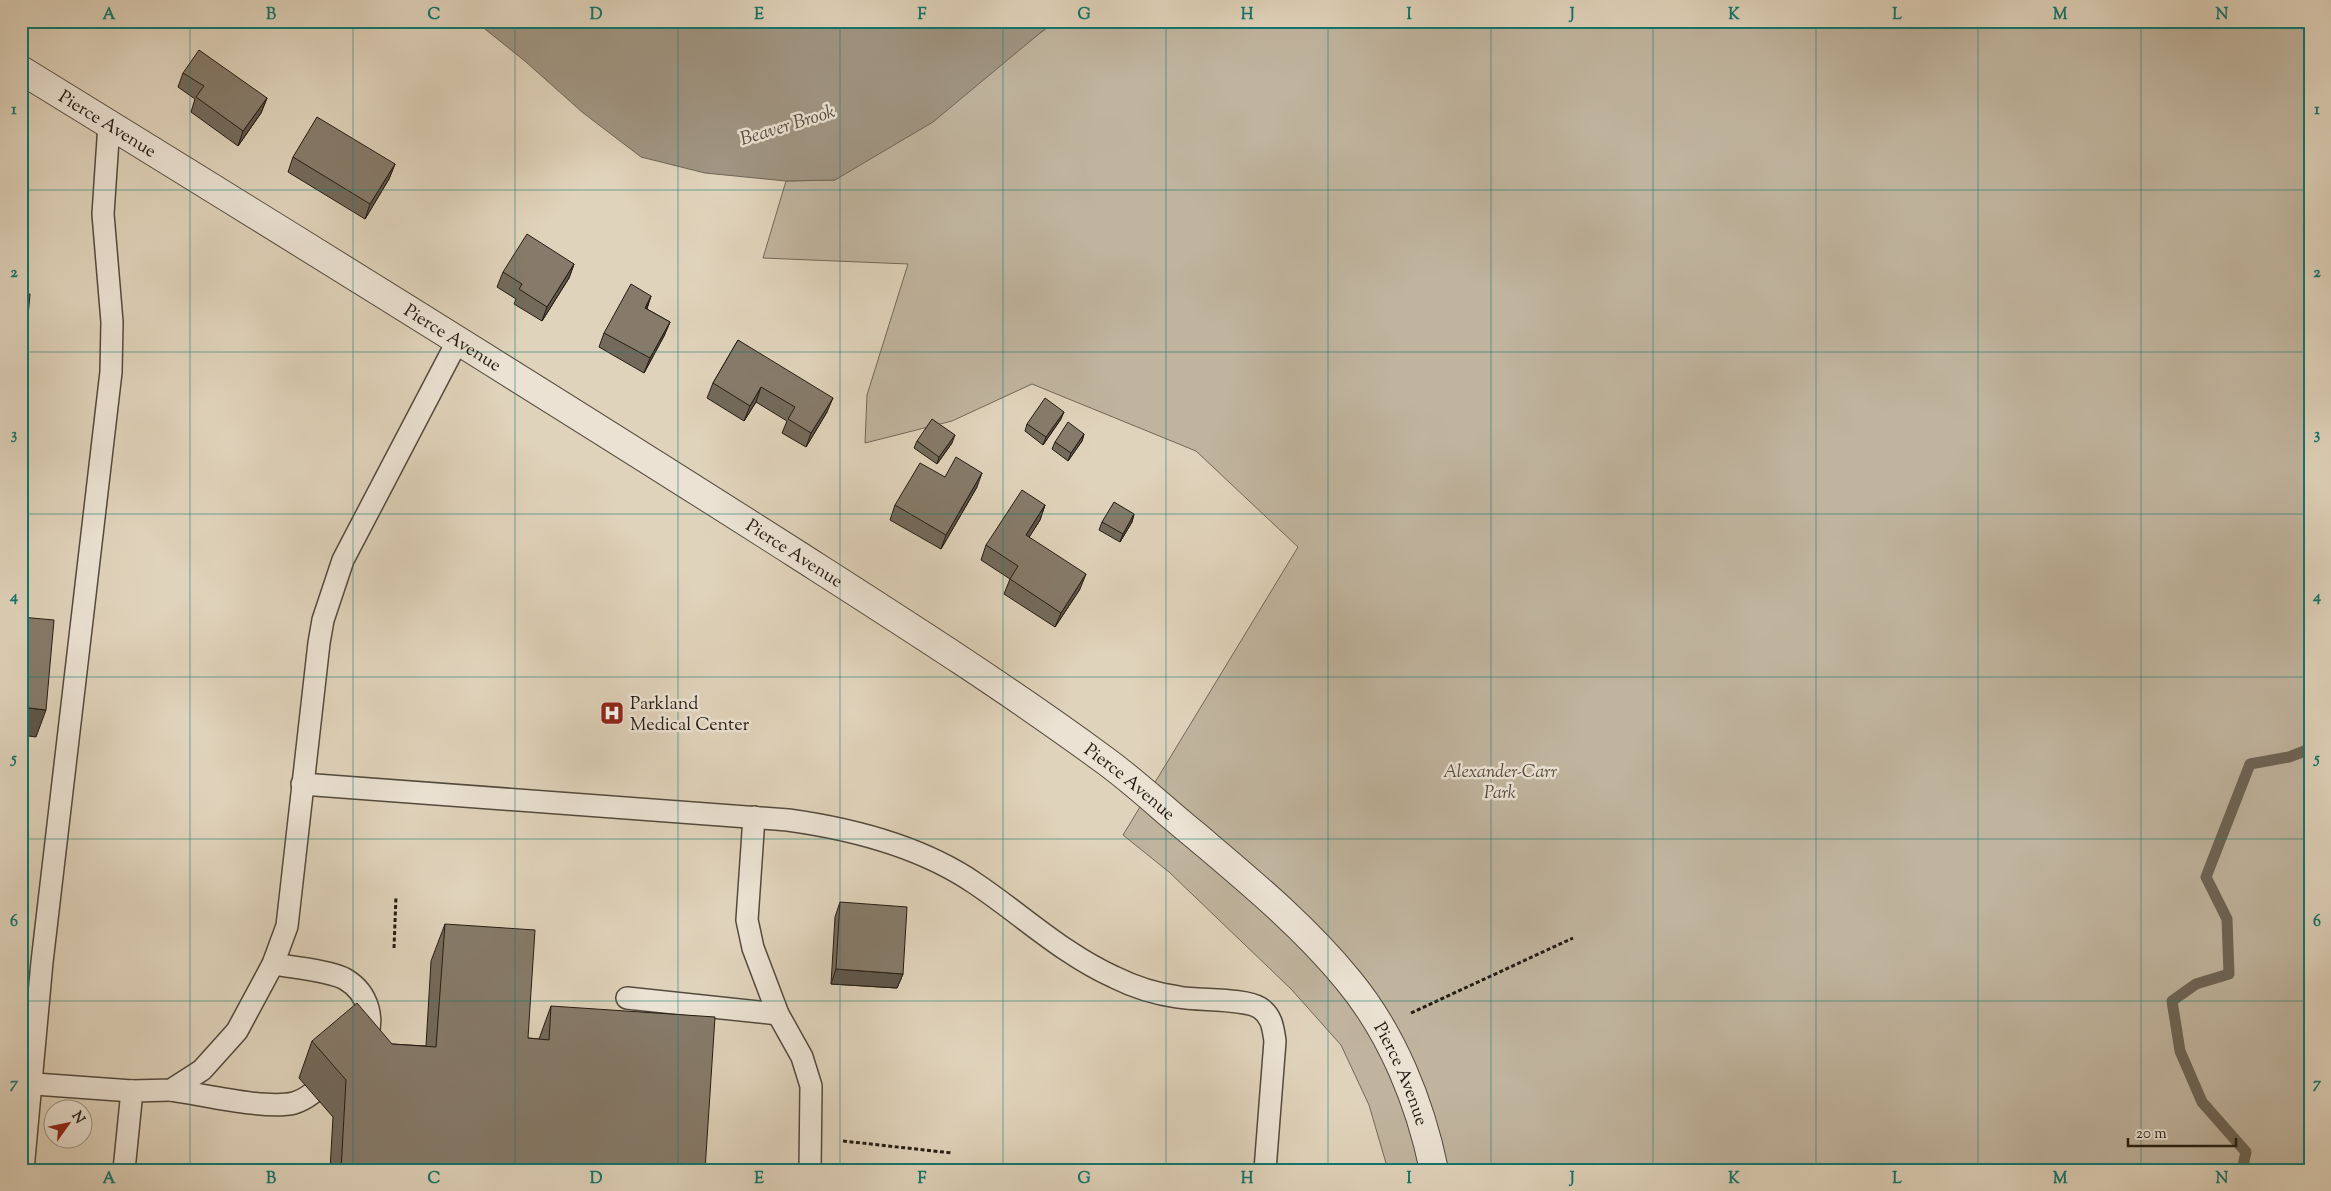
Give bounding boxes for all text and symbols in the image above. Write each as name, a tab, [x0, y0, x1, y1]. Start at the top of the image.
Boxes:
text: A	[103, 4, 116, 27]
text: B	[266, 4, 276, 27]
text: C	[428, 4, 441, 27]
text: D	[590, 4, 603, 27]
text: E	[754, 4, 764, 27]
text: F	[918, 4, 927, 27]
text: G	[1077, 4, 1091, 27]
text: H	[1241, 4, 1254, 27]
text: I	[1406, 4, 1412, 27]
text: J	[1568, 4, 1575, 27]
text: K	[1728, 4, 1740, 27]
text: L	[1892, 4, 1902, 27]
text: M	[2053, 4, 2068, 27]
text: N	[2216, 4, 2229, 27]
street label: Pierce Avenue	[53, 85, 161, 165]
text: 1	[11, 99, 17, 122]
water label: Beaver Brook	[737, 99, 839, 154]
text: 1	[2314, 99, 2320, 122]
text: 2	[10, 262, 18, 285]
text: 2	[2313, 262, 2321, 285]
street label: Pierce Avenue	[398, 299, 506, 379]
text: 3	[11, 424, 18, 447]
text: 3	[2314, 424, 2321, 447]
street label: Pierce Avenue	[740, 514, 847, 595]
text: 4	[9, 586, 18, 609]
text: 4	[2312, 586, 2321, 609]
place label: Parkland Medical Center	[630, 692, 750, 739]
hospital icon: Parkland Medical Center	[599, 700, 625, 726]
street label: Pierce Avenue	[1078, 738, 1180, 828]
text: 5	[9, 748, 17, 771]
text: 5	[2312, 748, 2320, 771]
park label: Alexander-Carr Park	[1443, 760, 1558, 807]
text: 6	[10, 911, 18, 934]
text: 6	[2313, 911, 2321, 934]
street label: Pierce Avenue	[1366, 1018, 1433, 1129]
text: 7	[10, 1073, 19, 1096]
text: 7	[2313, 1073, 2322, 1096]
north arrow	[42, 1098, 92, 1148]
text: N	[66, 1108, 89, 1128]
scale bar	[2128, 1116, 2236, 1148]
text: 20 m	[2136, 1124, 2167, 1145]
text: A	[103, 1168, 116, 1191]
text: B	[266, 1168, 276, 1191]
text: C	[428, 1168, 441, 1191]
text: D	[590, 1168, 603, 1191]
text: E	[754, 1168, 764, 1191]
text: F	[918, 1168, 927, 1191]
text: G	[1077, 1168, 1091, 1191]
text: H	[1241, 1168, 1254, 1191]
text: I	[1406, 1168, 1412, 1191]
text: J	[1568, 1168, 1575, 1191]
text: K	[1728, 1168, 1740, 1191]
text: L	[1892, 1168, 1902, 1191]
text: M	[2053, 1168, 2068, 1191]
text: N	[2216, 1168, 2229, 1191]

